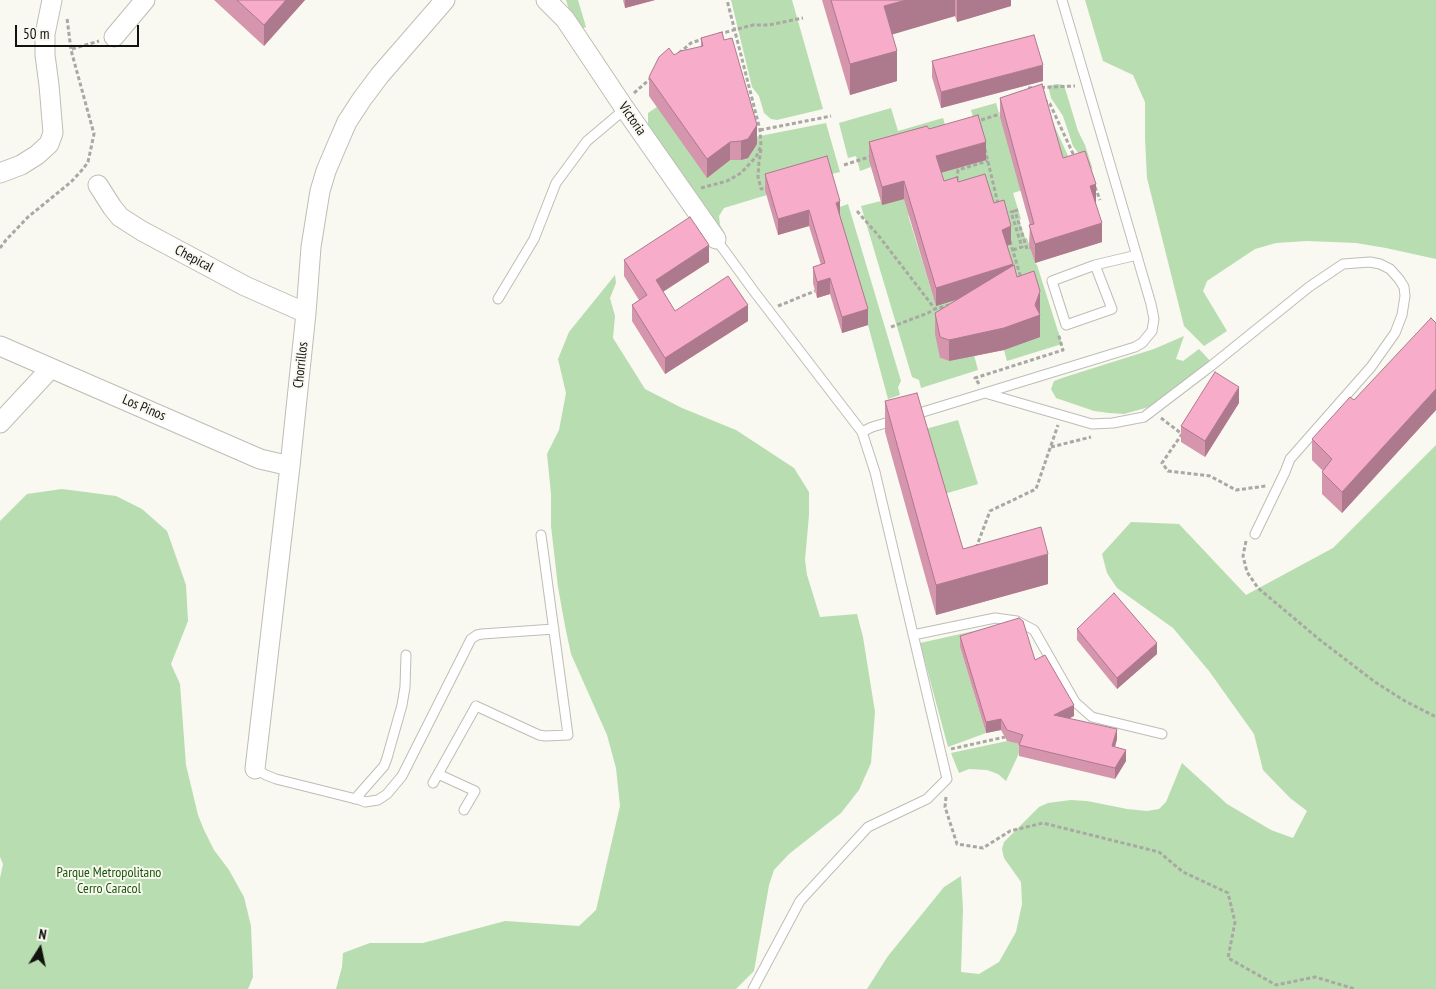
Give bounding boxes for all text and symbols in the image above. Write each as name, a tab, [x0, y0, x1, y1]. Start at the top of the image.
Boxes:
scale bar	[18, 15, 141, 47]
text: 50 m	[23, 24, 49, 43]
street label: Victoria	[615, 99, 649, 139]
street label: Chepical	[172, 242, 216, 276]
street label: Chorrillos	[290, 341, 312, 389]
street label: Los Pinos	[120, 391, 168, 425]
park label: Parque Metropolitano Cerro Caracol	[57, 865, 161, 898]
north arrow	[15, 924, 65, 974]
text: N	[37, 925, 48, 944]

